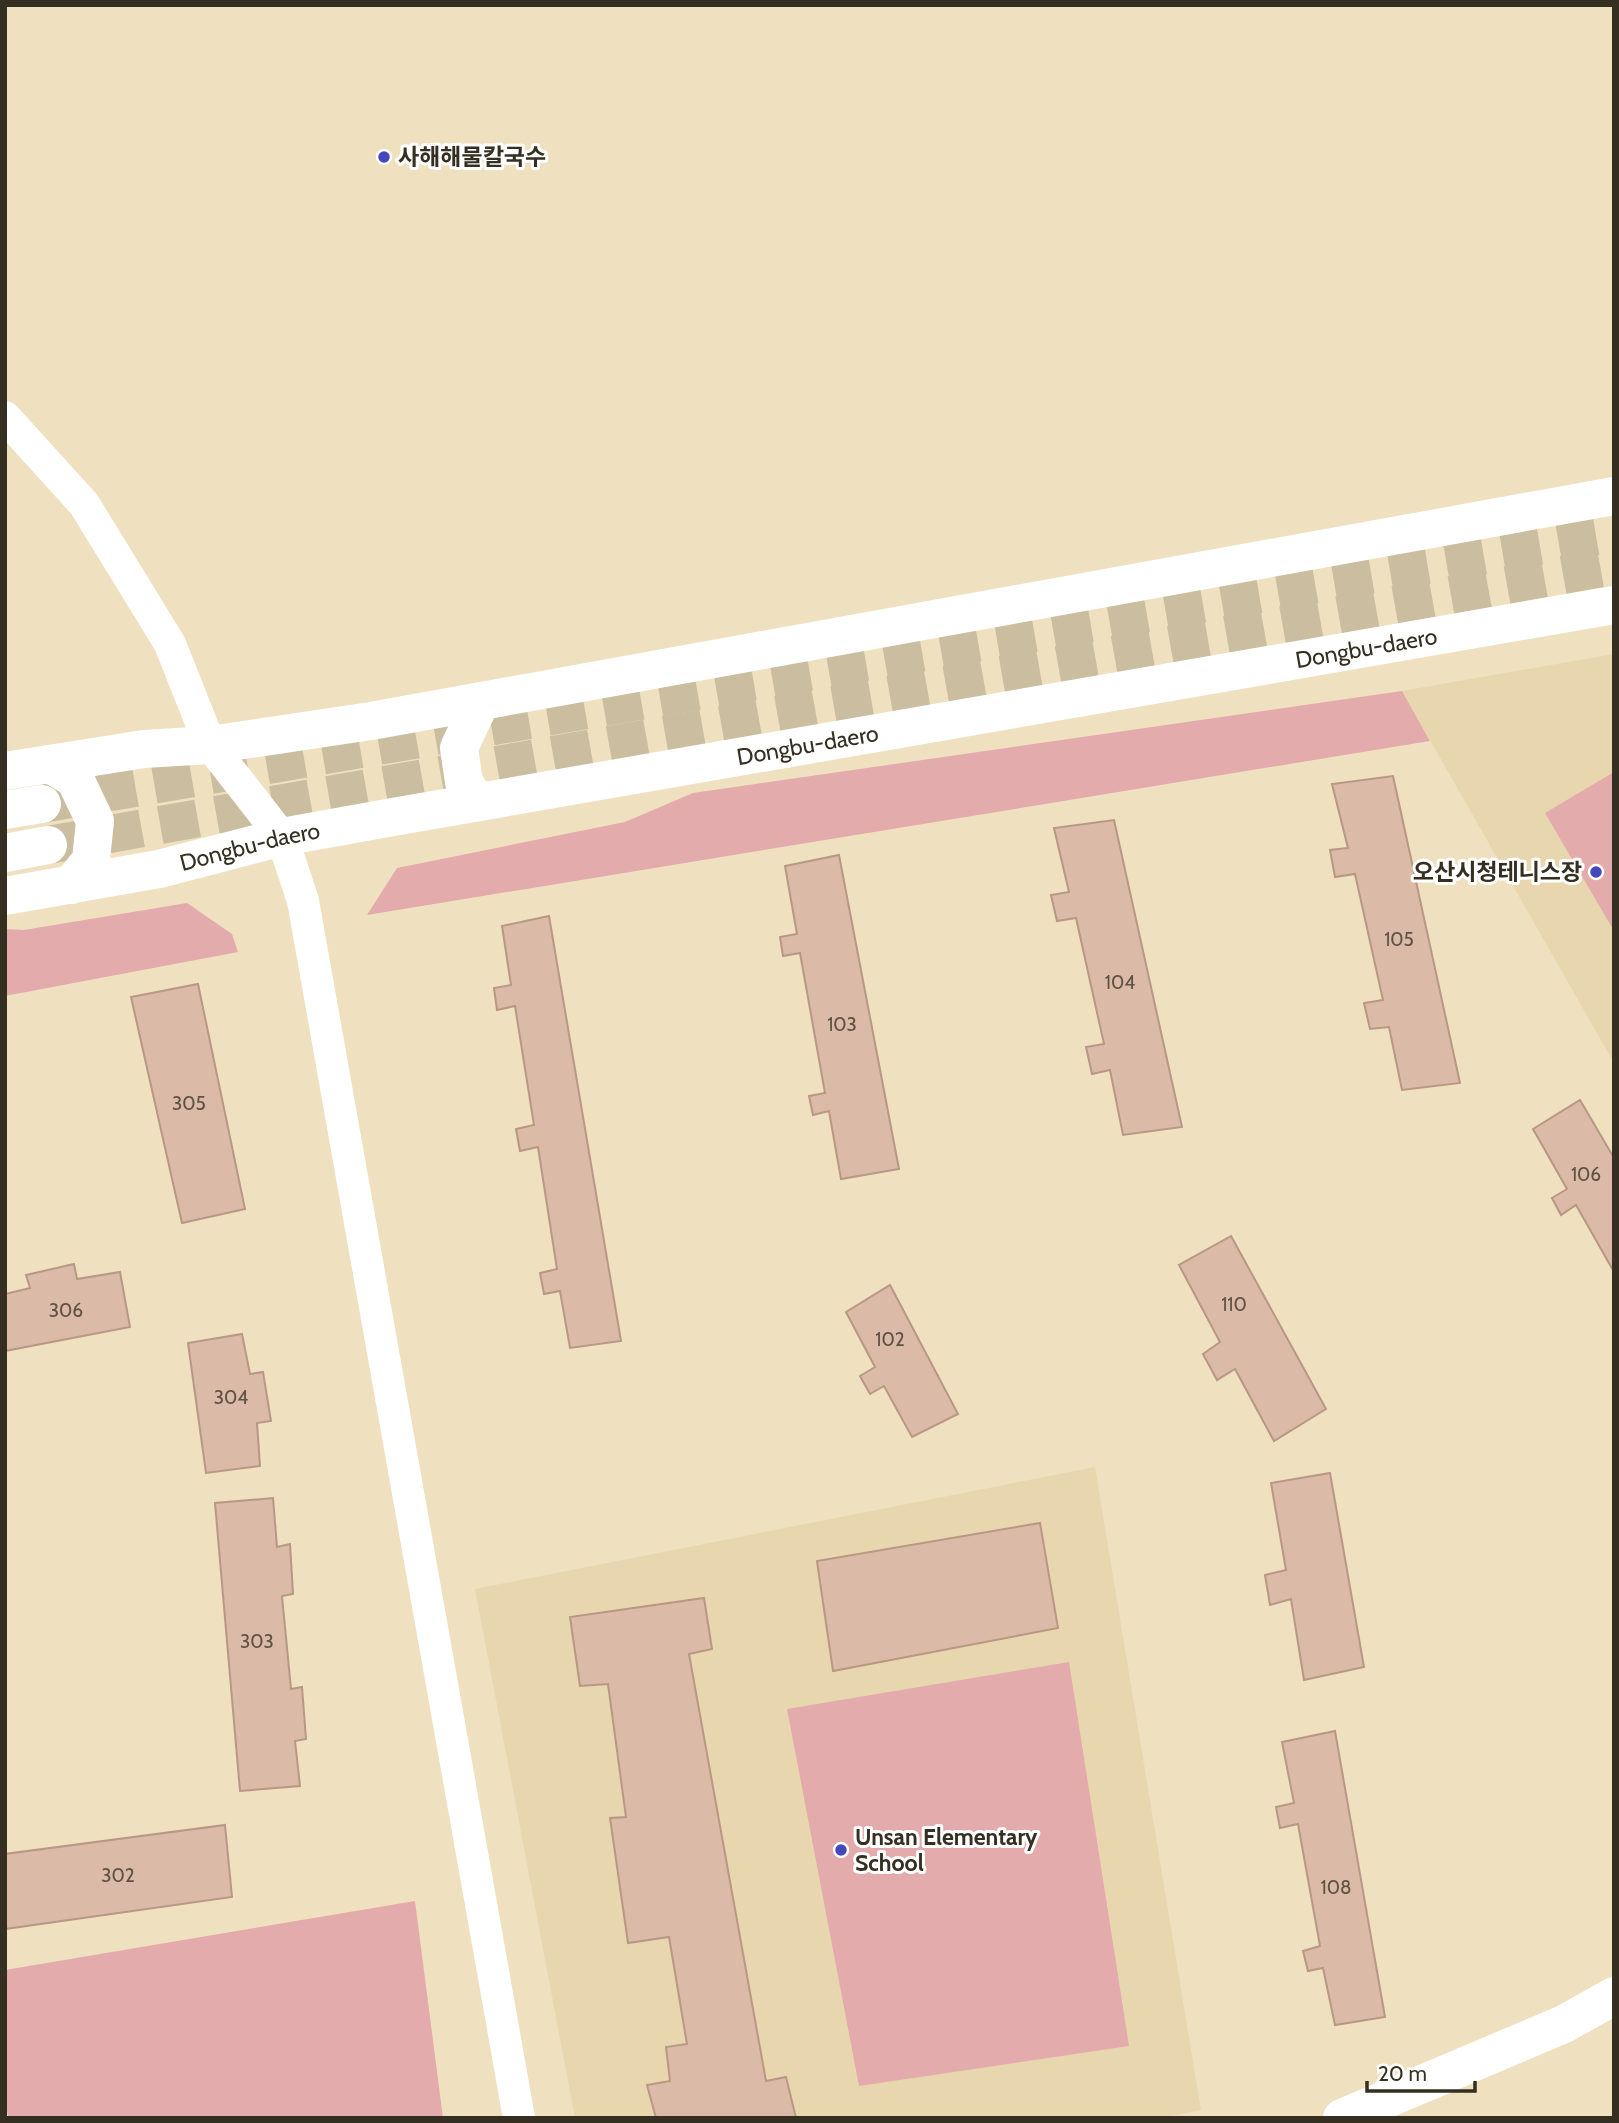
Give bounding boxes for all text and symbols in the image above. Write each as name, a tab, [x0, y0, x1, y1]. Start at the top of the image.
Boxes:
place label: 사해해물칼국수	[398, 143, 546, 171]
marker: 사해해물칼국수	[376, 149, 392, 165]
street label: Dongbu-daero	[1293, 622, 1439, 674]
street label: Dongbu-daero	[735, 719, 881, 771]
street label: Dongbu-daero	[177, 816, 322, 877]
place label: 오산시청테니스장	[1413, 858, 1582, 886]
marker: 오산시청테니스장	[1588, 864, 1604, 880]
house number: 105	[1384, 928, 1414, 951]
house number: 104	[1105, 971, 1135, 994]
house number: 103	[827, 1013, 857, 1036]
house number: 305	[172, 1092, 206, 1115]
house number: 106	[1571, 1163, 1601, 1186]
house number: 110	[1221, 1293, 1247, 1316]
house number: 306	[49, 1299, 83, 1322]
house number: 102	[875, 1328, 905, 1351]
house number: 304	[214, 1386, 248, 1409]
house number: 303	[240, 1630, 274, 1653]
place label: Unsan Elementary School	[855, 1823, 1038, 1877]
marker: Unsan Elementary School	[833, 1842, 849, 1858]
house number: 302	[101, 1864, 135, 1887]
house number: 108	[1321, 1876, 1351, 1899]
scale bar	[1367, 2050, 1476, 2094]
text: 20 m	[1378, 2061, 1427, 2086]

